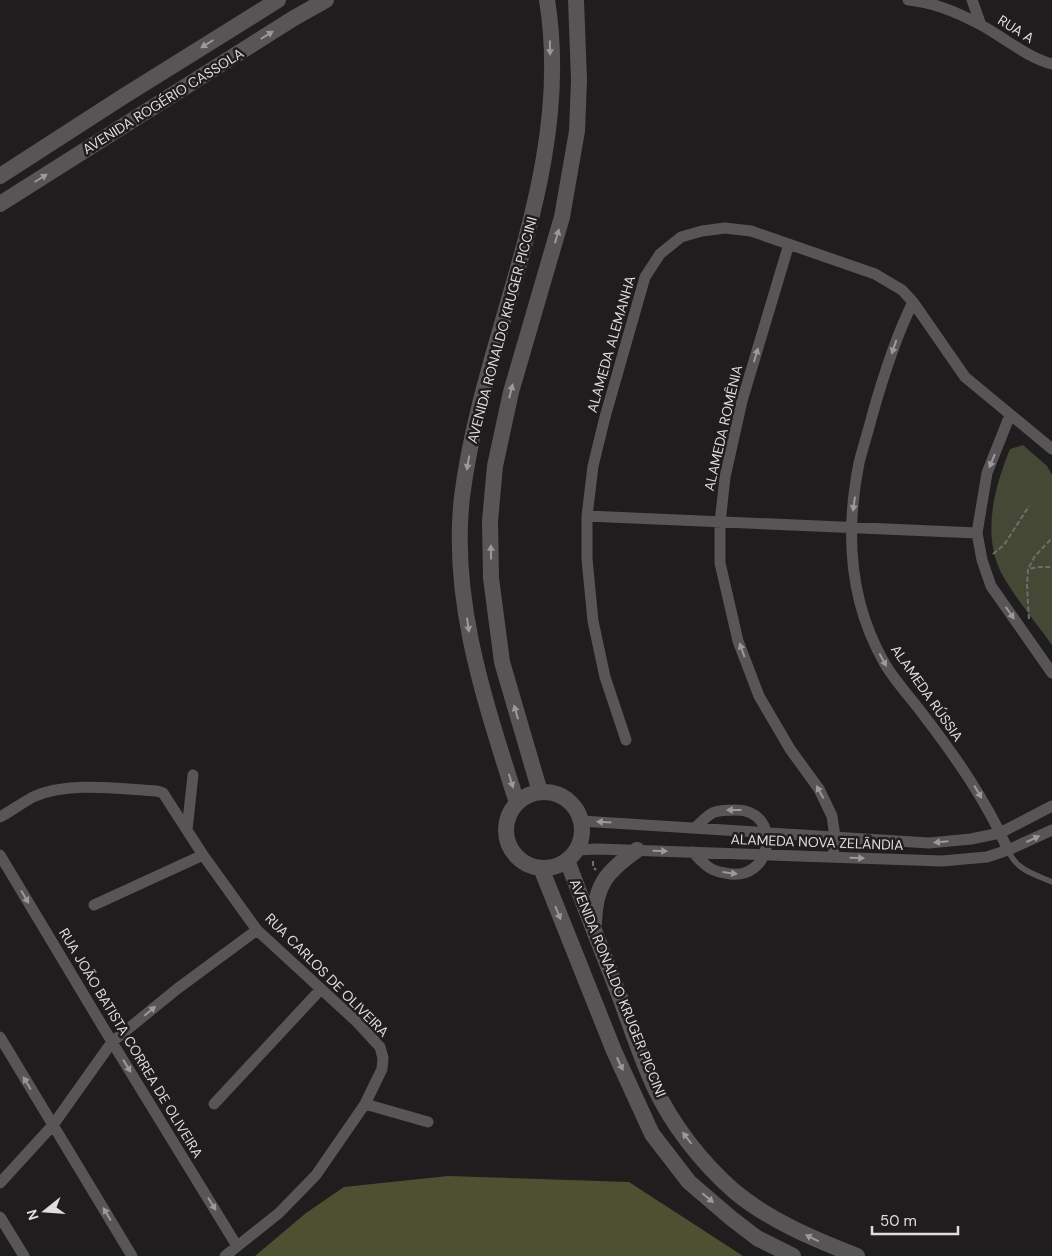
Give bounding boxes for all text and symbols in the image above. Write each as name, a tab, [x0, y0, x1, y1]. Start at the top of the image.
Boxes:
street label: RUA A	[995, 11, 1037, 47]
one-way arrow	[261, 30, 274, 40]
one-way arrow	[200, 40, 214, 49]
one-way arrow	[547, 41, 555, 57]
street label: AVENIDA ROGÉRIO CASSOLA	[79, 44, 247, 158]
one-way arrow	[35, 173, 48, 182]
street label: AVENIDA RONALDO KRUGER PICCINI	[463, 215, 541, 445]
one-way arrow	[553, 228, 561, 243]
street label: ALAMEDA ALEMANHA	[583, 273, 639, 415]
one-way arrow	[890, 340, 898, 355]
one-way arrow	[752, 347, 760, 362]
street label: ALAMEDA ROMÊNIA	[700, 363, 746, 493]
one-way arrow	[507, 384, 515, 399]
one-way arrow	[987, 453, 995, 468]
one-way arrow	[464, 456, 472, 472]
one-way arrow	[850, 496, 858, 512]
one-way arrow	[487, 544, 495, 560]
one-way arrow	[1005, 606, 1015, 620]
one-way arrow	[464, 617, 472, 633]
street label: ALAMEDA RÚSSIA	[887, 641, 967, 745]
one-way arrow	[738, 642, 746, 657]
one-way arrow	[879, 654, 888, 667]
one-way arrow	[511, 704, 519, 719]
one-way arrow	[507, 774, 515, 789]
one-way arrow	[815, 785, 824, 798]
one-way arrow	[974, 785, 983, 799]
one-way arrow	[726, 806, 742, 814]
one-way arrow	[595, 818, 611, 826]
street label: ALAMEDA NOVA ZELÃNDIA	[730, 830, 904, 854]
one-way arrow	[1026, 834, 1040, 842]
one-way arrow	[932, 838, 948, 846]
one-way arrow	[652, 847, 668, 855]
one-way arrow	[849, 854, 865, 862]
one-way arrow	[722, 870, 738, 878]
street label: AVENIDA RONALDO KRUGER PICCINI	[566, 876, 670, 1100]
one-way arrow	[21, 889, 29, 904]
one-way arrow	[555, 906, 563, 921]
street label: RUA CARLOS DE OLIVEIRA	[261, 909, 393, 1041]
street label: RUA JOÃO BATISTA CORREA DE OLIVEIRA	[55, 925, 207, 1161]
one-way arrow	[143, 1006, 156, 1017]
one-way arrow	[616, 1057, 624, 1071]
one-way arrow	[122, 1059, 131, 1072]
one-way arrow	[23, 1076, 32, 1089]
one-way arrow	[681, 1132, 692, 1145]
north arrow	[20, 1186, 70, 1236]
one-way arrow	[701, 1193, 714, 1204]
one-way arrow	[207, 1198, 216, 1211]
scale bar	[872, 1204, 958, 1236]
text: N	[22, 1207, 43, 1222]
one-way arrow	[102, 1208, 111, 1221]
text: 50 m	[880, 1211, 917, 1231]
one-way arrow	[805, 1233, 819, 1241]

